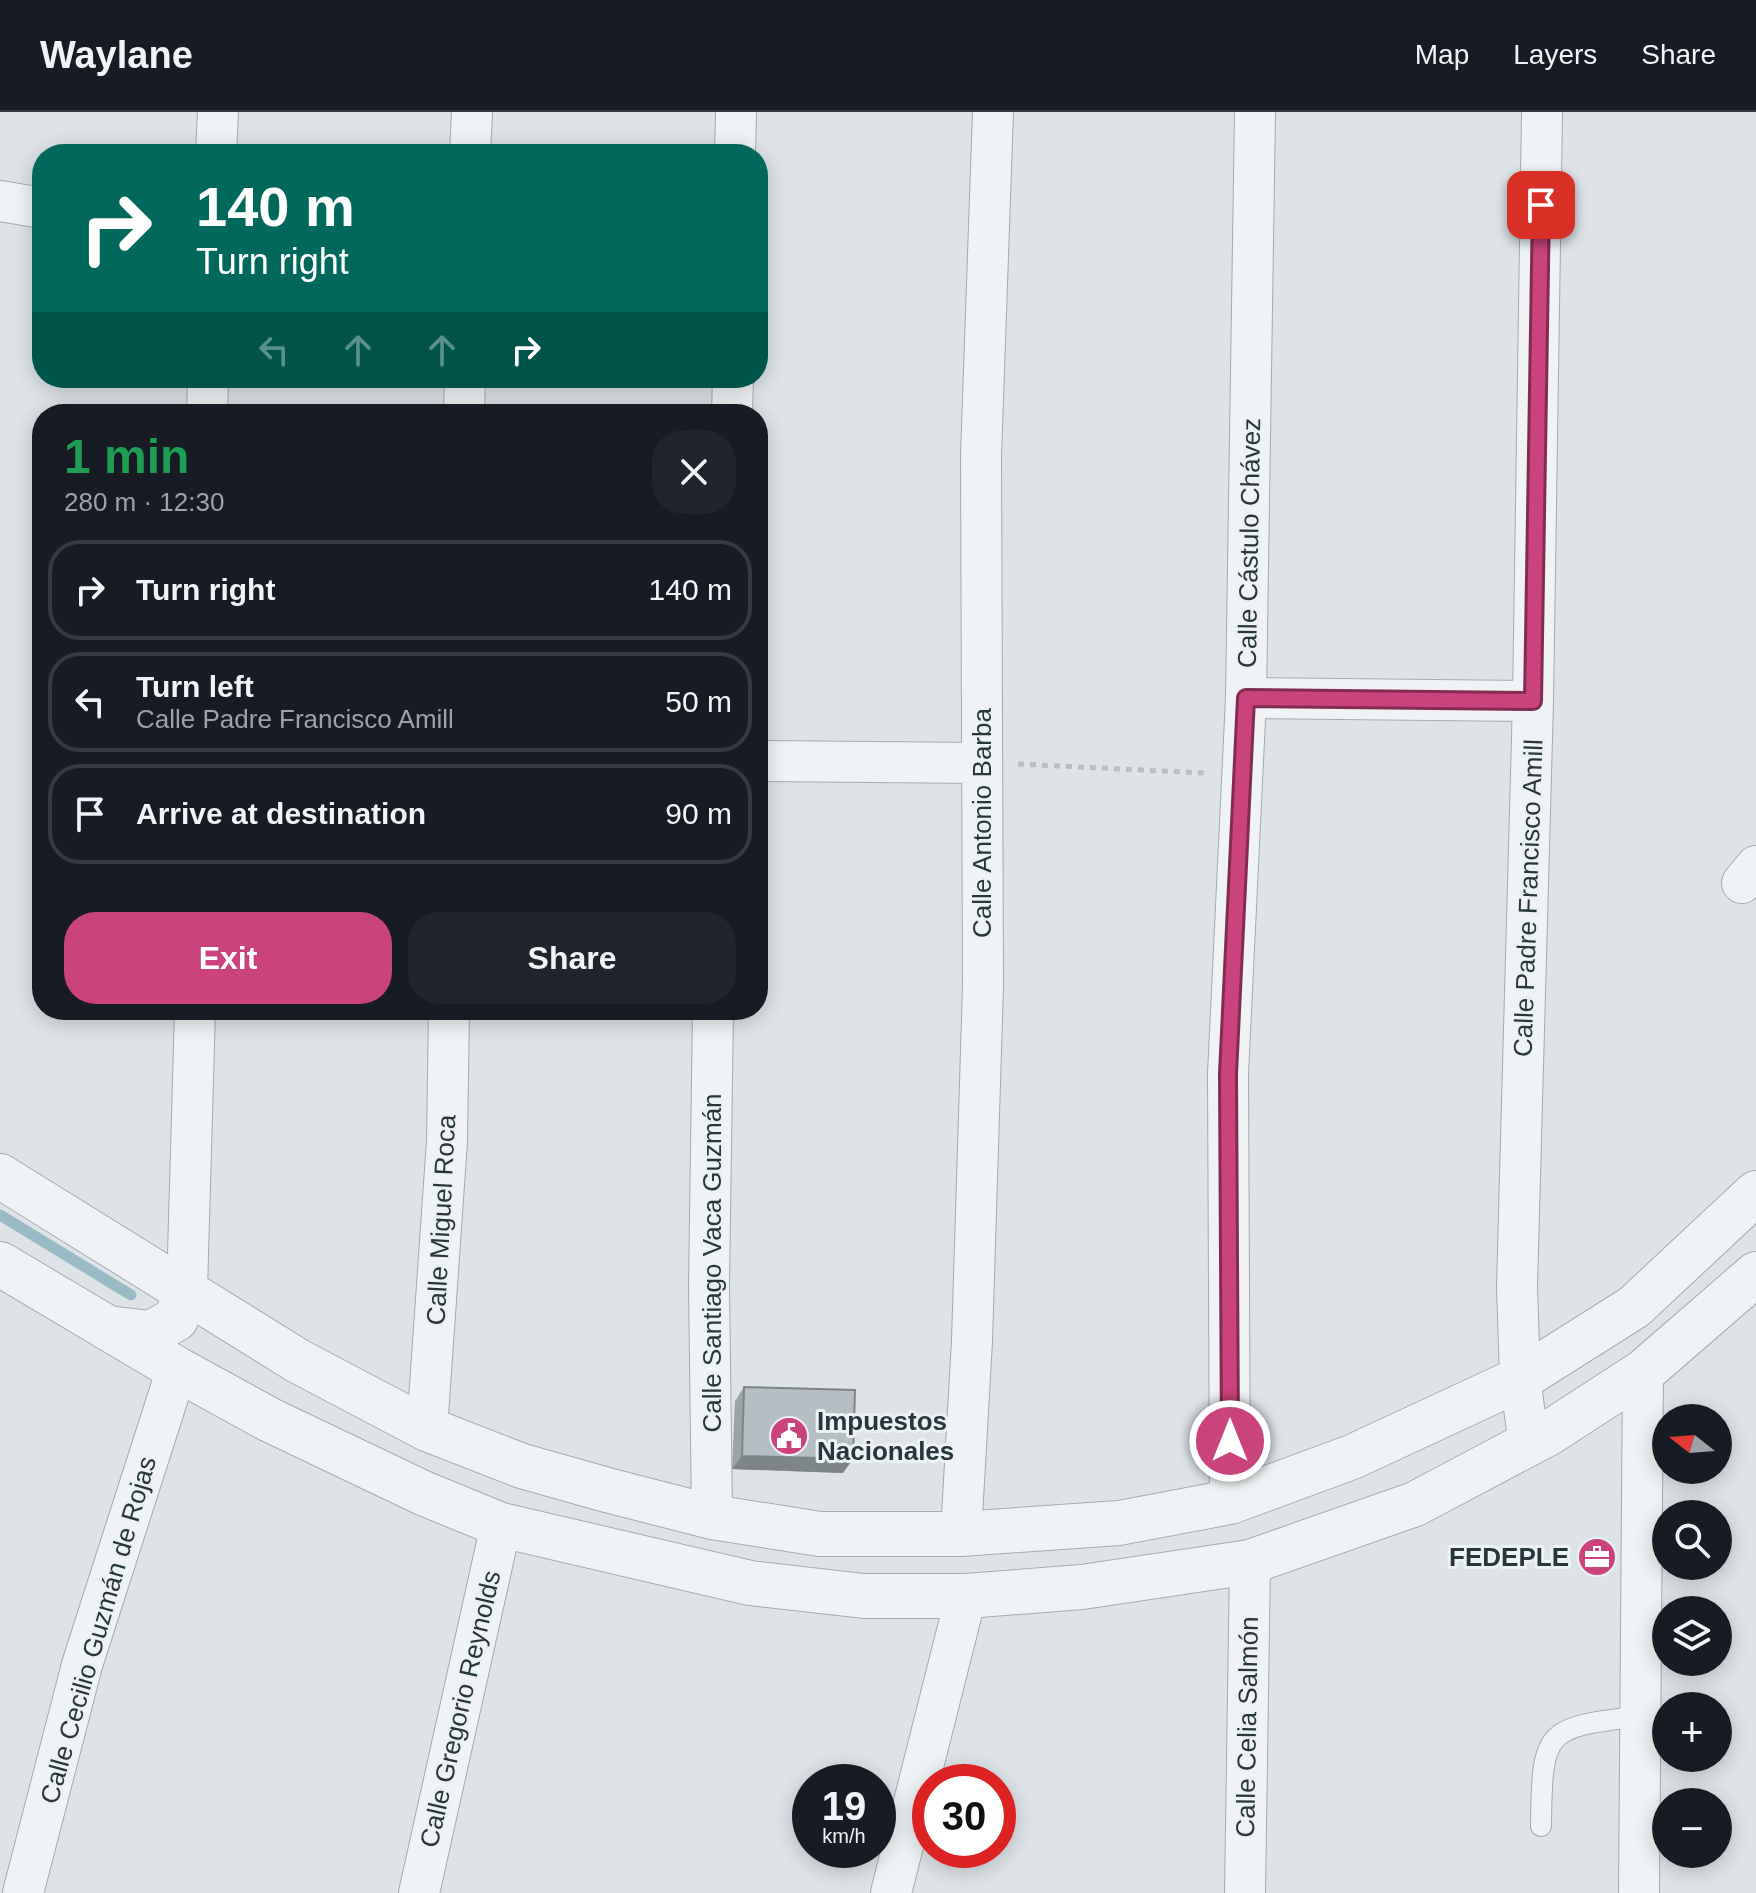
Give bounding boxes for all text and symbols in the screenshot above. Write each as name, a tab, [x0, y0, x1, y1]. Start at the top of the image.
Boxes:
text: Waylane	[40, 34, 193, 76]
text: Map	[1415, 39, 1469, 70]
text: Layers	[1513, 39, 1597, 70]
text: Share	[1641, 39, 1716, 70]
pin	[1507, 171, 1575, 239]
text: 140 m	[196, 175, 355, 238]
icon: right	[64, 176, 168, 280]
icon: arrive	[1519, 183, 1563, 227]
text: Turn right	[196, 241, 349, 282]
icon: left	[252, 328, 296, 372]
icon: ahead	[336, 328, 380, 372]
icon: ahead	[420, 328, 464, 372]
icon: right	[504, 328, 548, 372]
street label: Calle Cástulo Chávez	[1232, 418, 1266, 668]
text: 1 min	[64, 430, 189, 483]
button: close	[652, 430, 736, 514]
text: 280 m · 12:30	[64, 487, 224, 517]
icon: right	[68, 568, 112, 612]
text: Turn right	[136, 573, 275, 606]
text: 140 m	[649, 573, 732, 606]
text: Turn left	[136, 670, 254, 703]
icon: left	[68, 680, 112, 724]
text: 50 m	[665, 685, 732, 718]
text: Calle Padre Francisco Amill	[136, 704, 454, 734]
street label: Calle Antonio Barba	[967, 708, 997, 938]
street label: Calle Padre Francisco Amill	[1507, 739, 1549, 1057]
icon: arrive	[68, 792, 112, 836]
text: Arrive at destination	[136, 797, 426, 830]
text: 90 m	[665, 797, 732, 830]
button: Exit	[64, 912, 392, 1004]
button: Share	[408, 912, 736, 1004]
street label: Calle Santiago Vaca Guzmán	[697, 1093, 727, 1433]
street label: Calle Miguel Roca	[420, 1113, 462, 1326]
position arrow	[1188, 1399, 1272, 1483]
north arrow	[1652, 1404, 1732, 1484]
map controls	[1652, 1404, 1732, 1868]
place label: Impuestos Nacionales	[817, 1406, 954, 1466]
public building icon: Impuestos Nacionales	[768, 1415, 810, 1457]
street label: Calle Cecilio Guzmán de Rojas	[34, 1453, 162, 1807]
button: search	[1652, 1500, 1732, 1580]
office icon: FEDEPLE	[1576, 1536, 1618, 1578]
place label: FEDEPLE	[1449, 1542, 1569, 1572]
street label: Calle Gregorio Reynolds	[414, 1568, 506, 1850]
button: layers	[1652, 1596, 1732, 1676]
street label: Calle Celia Salmón	[1230, 1616, 1264, 1838]
button: +	[1652, 1692, 1732, 1772]
speed limit sign: 30	[912, 1764, 1016, 1868]
text: 19	[822, 1784, 866, 1828]
button: −	[1652, 1788, 1732, 1868]
text: km/h	[822, 1825, 866, 1847]

